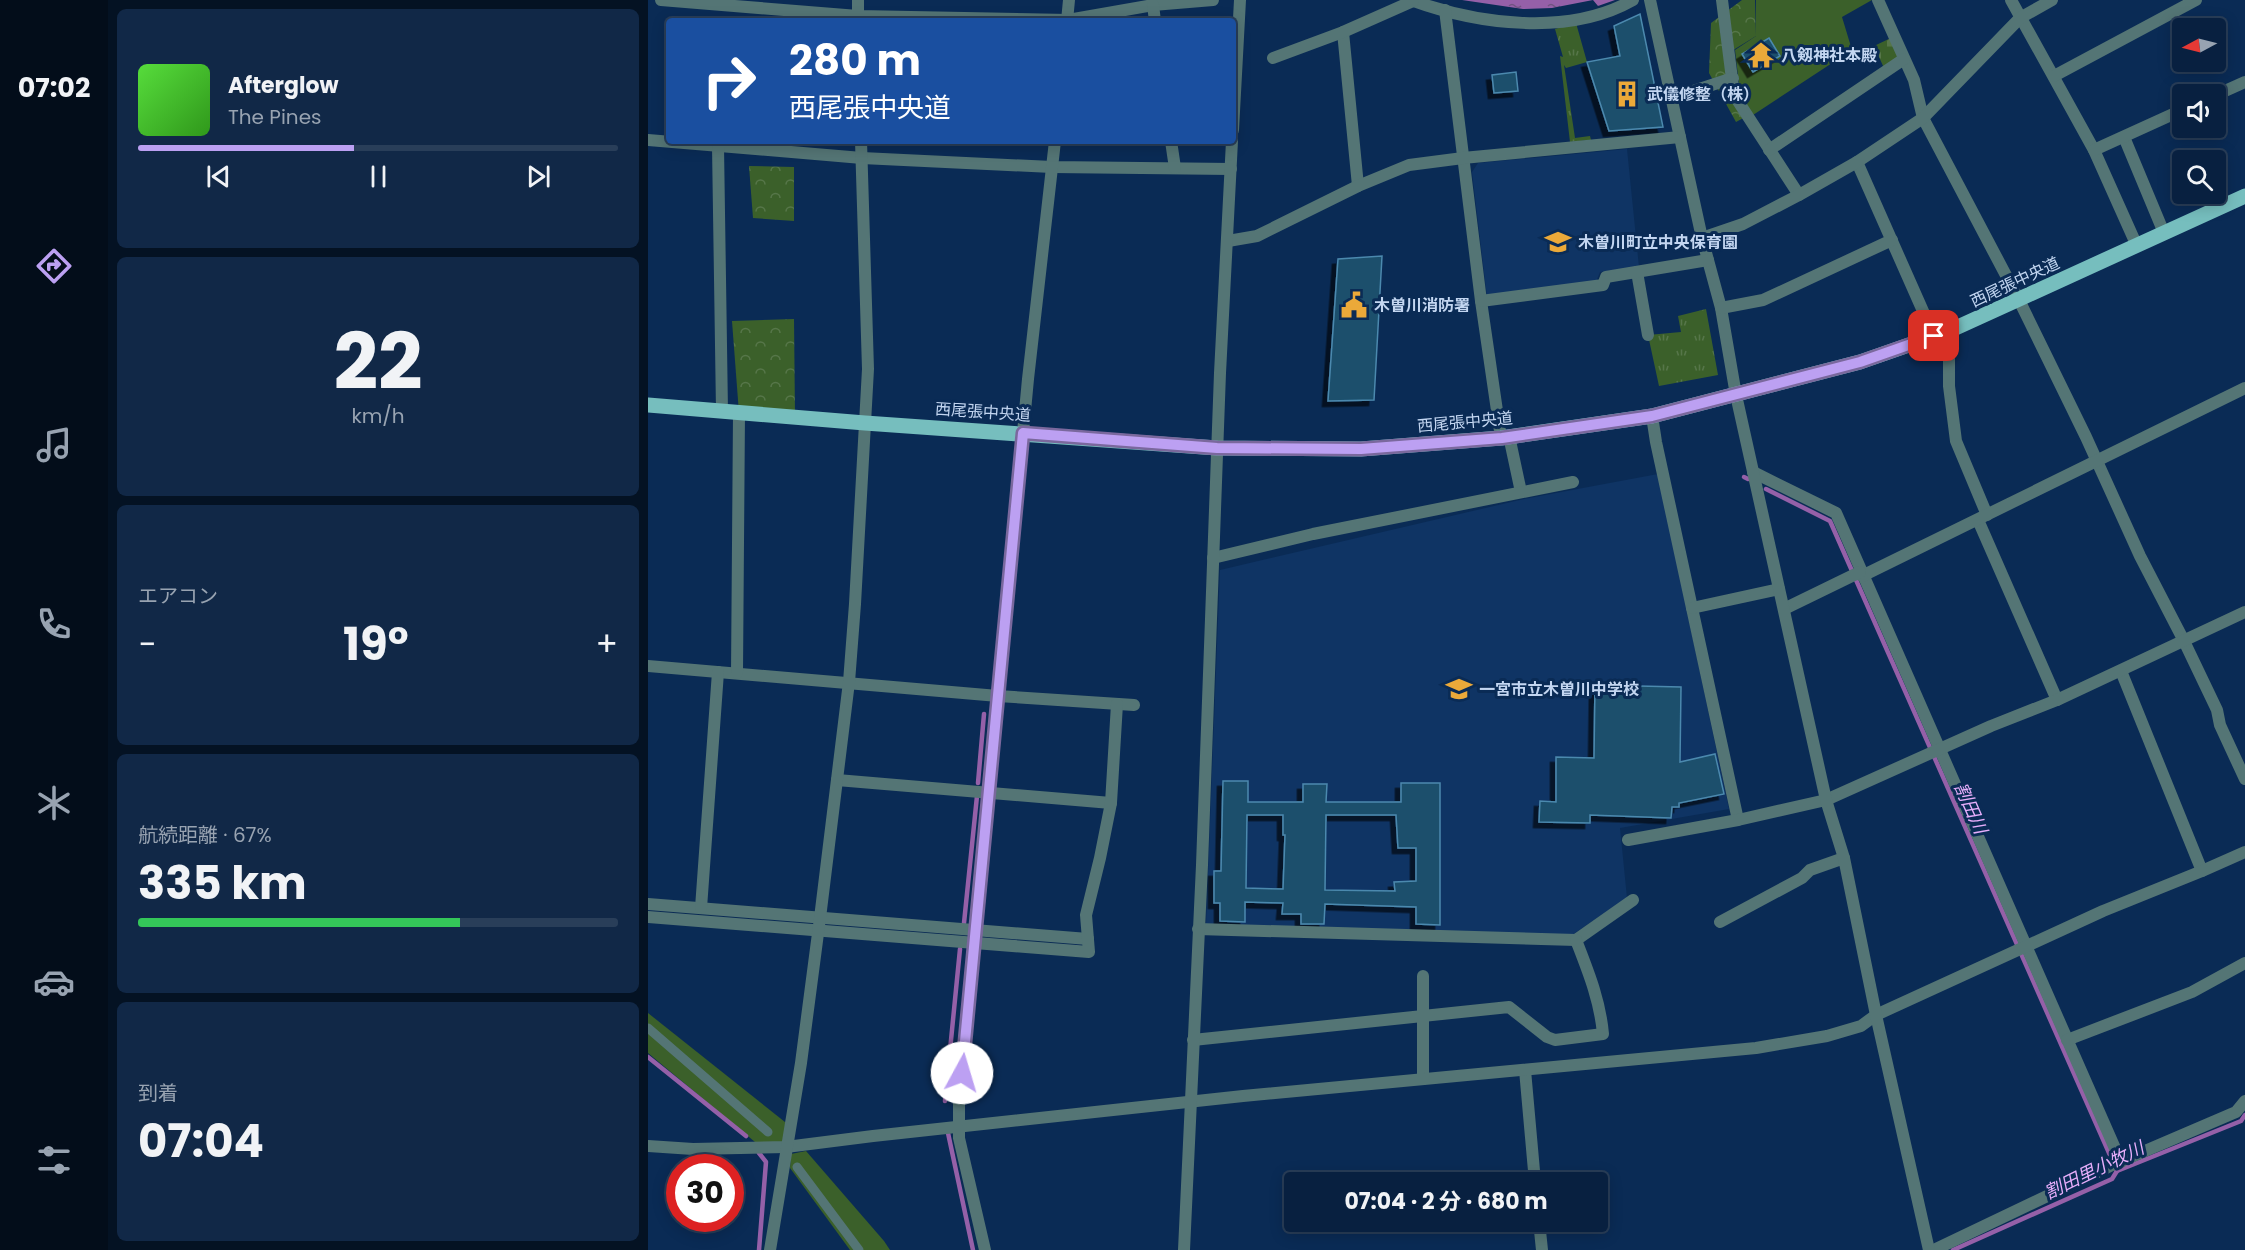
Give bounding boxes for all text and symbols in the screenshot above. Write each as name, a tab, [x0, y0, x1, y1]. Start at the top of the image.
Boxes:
north arrow	[2172, 18, 2226, 72]
map controls	[2172, 18, 2226, 204]
text: 280 m	[789, 31, 921, 90]
temple icon: 八剱神社本殿	[1746, 40, 1776, 70]
icon: right	[690, 42, 768, 120]
place label: 八剱神社本殿	[1781, 44, 1877, 67]
text: 07:02	[18, 69, 90, 106]
text: Afterglow	[228, 70, 339, 101]
building icon: 武儀修整（株）	[1612, 79, 1642, 109]
place label: 武儀修整（株）	[1647, 83, 1759, 106]
button: sound	[2172, 84, 2226, 138]
text: 西尾張中央道	[789, 89, 951, 126]
text: The Pines	[228, 103, 322, 131]
button: search	[2172, 150, 2226, 204]
icon: previous	[202, 160, 235, 193]
icon: pause	[362, 160, 395, 193]
icon: next	[522, 160, 555, 193]
school or university icon: 木曽川町立中央保育園	[1543, 227, 1573, 257]
place label: 木曽川町立中央保育園	[1578, 231, 1738, 254]
icon: directions	[33, 245, 75, 287]
street label: 西尾張中央道	[1967, 251, 2063, 313]
public building icon: 木曽川消防署	[1339, 290, 1369, 320]
place label: 木曽川消防署	[1374, 294, 1470, 317]
text: 22	[333, 307, 423, 416]
pin	[1908, 310, 1959, 361]
icon: arrive	[1917, 319, 1950, 352]
street label: 西尾張中央道	[934, 397, 1032, 427]
text: km/h	[351, 402, 405, 430]
street label: 西尾張中央道	[1416, 406, 1514, 438]
icon: music	[33, 424, 75, 466]
text: エアコン	[138, 582, 218, 610]
icon: phone	[33, 603, 75, 645]
text: 19°	[343, 613, 409, 676]
text: −	[138, 621, 156, 668]
text: +	[595, 621, 618, 668]
school or university icon: 一宮市立木曽川中学校	[1444, 674, 1474, 704]
place label: 一宮市立木曽川中学校	[1479, 678, 1639, 701]
water label: 割田川	[1949, 778, 1994, 840]
icon: climate	[33, 782, 75, 824]
text: 航続距離 · 67%	[138, 821, 272, 849]
text: 335 km	[138, 852, 307, 915]
icon: car	[33, 961, 75, 1003]
position arrow	[930, 1041, 994, 1105]
text: 到着	[138, 1079, 178, 1107]
text: 07:04	[138, 1110, 264, 1173]
water label: 割田里小牧川	[2040, 1134, 2150, 1205]
icon: filters	[33, 1139, 75, 1181]
speed limit sign: 30	[666, 1154, 744, 1232]
text: 07:04 · 2 分 · 680 m	[1344, 1186, 1548, 1217]

